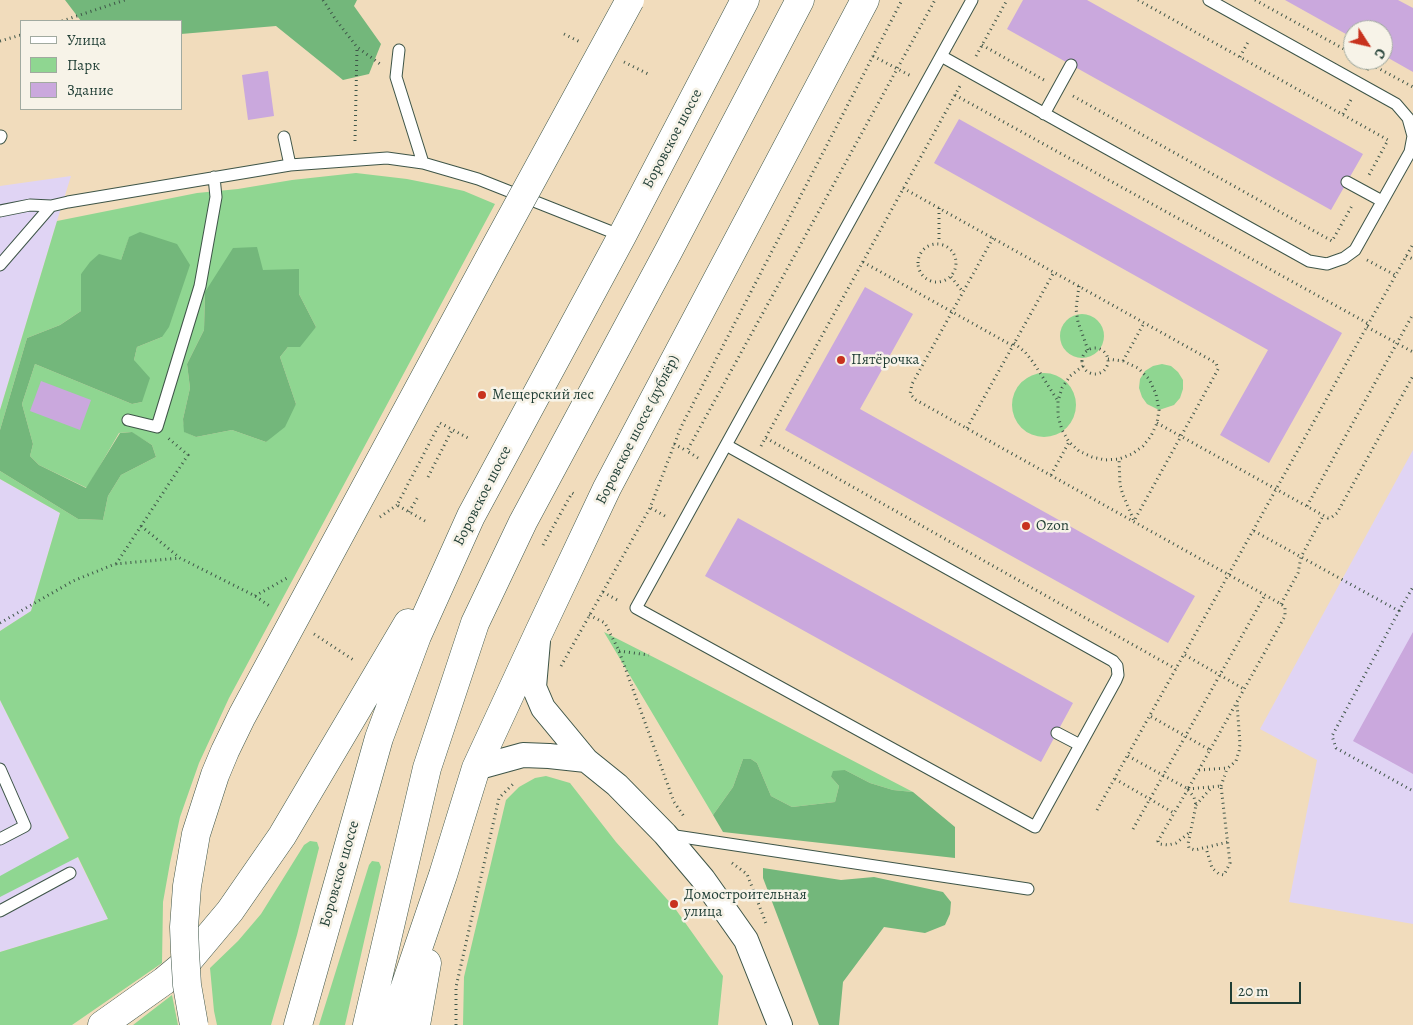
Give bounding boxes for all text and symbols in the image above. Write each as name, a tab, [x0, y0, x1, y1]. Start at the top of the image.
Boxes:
legend	[20, 20, 182, 110]
north arrow	[1343, 20, 1393, 70]
text: Улица	[67, 30, 106, 50]
text: С	[1370, 44, 1390, 62]
text: Парк	[67, 55, 100, 75]
text: Здание	[67, 80, 114, 100]
street label: Боровское шоссе	[639, 86, 707, 192]
place label: Пятёрочка	[851, 351, 919, 369]
street label: Боровское шоссе (дублёр)	[592, 352, 684, 508]
marker: Пятёрочка	[835, 354, 847, 366]
place label: Мещерский лес	[492, 386, 594, 404]
marker: Мещерский лес	[476, 389, 488, 401]
street label: Боровское шоссе	[450, 443, 516, 549]
place label: Ozon	[1036, 517, 1069, 535]
marker: Ozon	[1020, 520, 1032, 532]
street label: Боровское шоссе	[316, 819, 364, 929]
place label: Домостроительная улица	[684, 886, 807, 921]
marker: Домостроительная улица	[668, 898, 680, 910]
scale bar	[1233, 972, 1304, 1004]
text: 20 m	[1238, 981, 1269, 1001]

